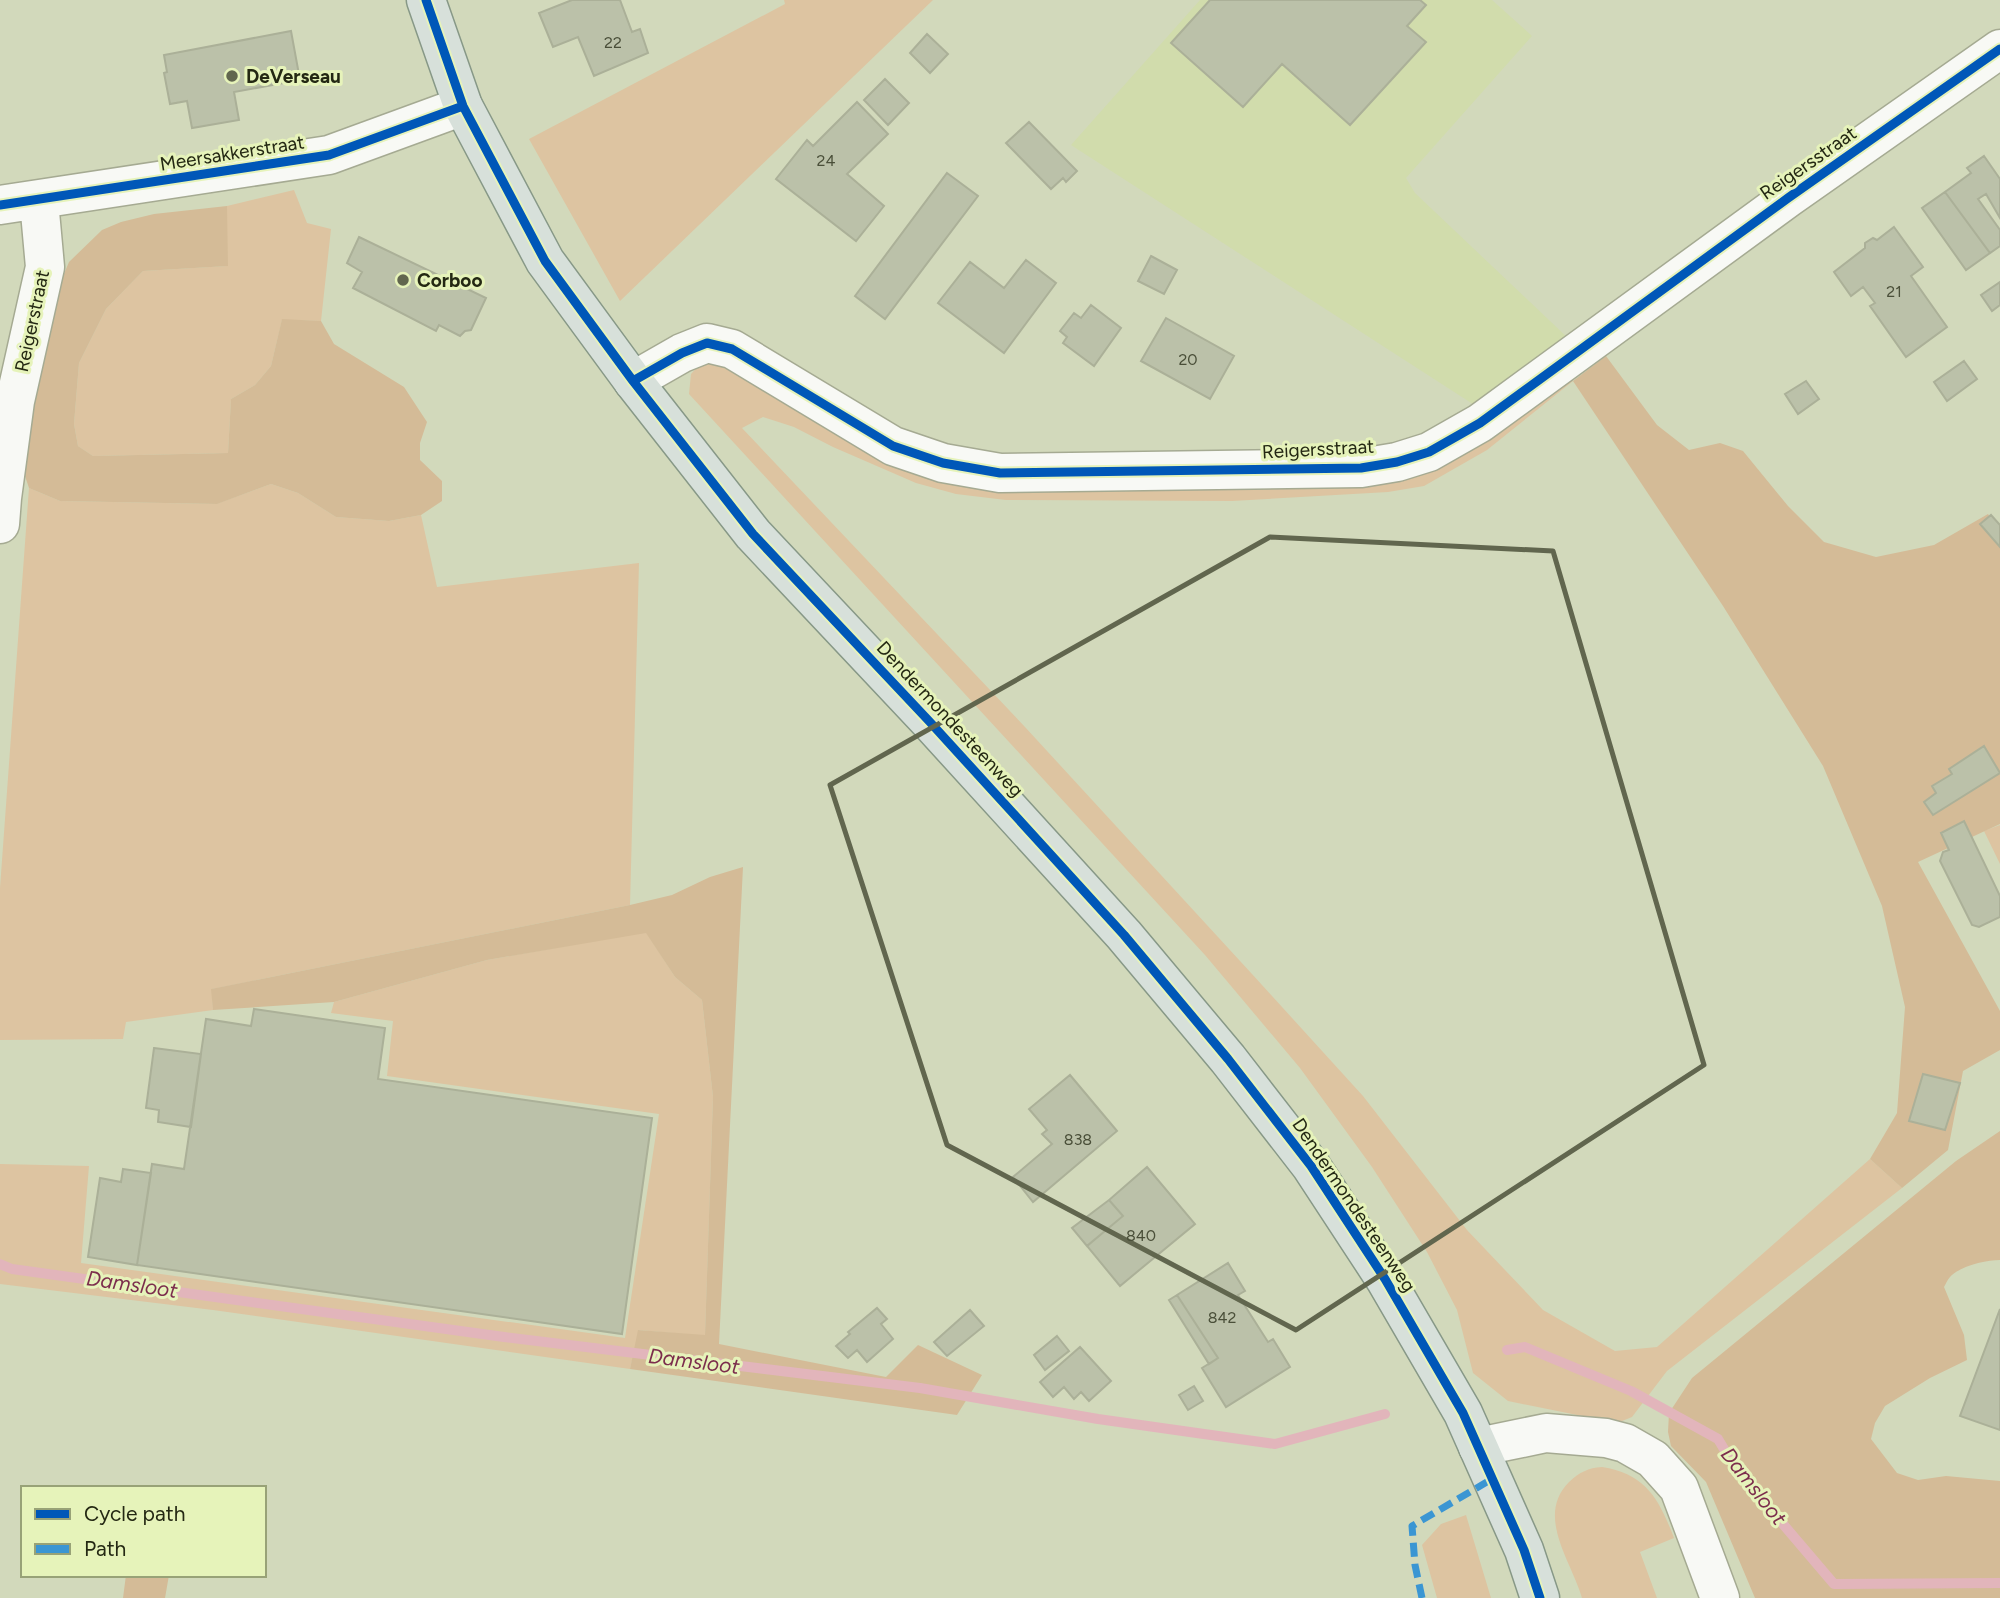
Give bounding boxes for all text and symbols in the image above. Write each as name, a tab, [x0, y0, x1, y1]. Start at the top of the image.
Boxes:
house number: 22	[604, 33, 622, 52]
place label: DeVerseau	[246, 65, 341, 88]
marker: DeVerseau	[224, 68, 240, 84]
street label: Reigersstraat	[1755, 121, 1861, 205]
street label: Meersakkerstraat	[158, 130, 306, 176]
house number: 24	[817, 151, 835, 170]
street label: Reigerstraat	[10, 268, 54, 374]
place label: Corboo	[417, 269, 482, 292]
marker: Corboo	[395, 272, 411, 288]
house number: 21	[1886, 282, 1902, 301]
house number: 20	[1178, 350, 1198, 369]
street label: Reigersstraat	[1261, 435, 1375, 463]
street label: Dendermondesteenweg	[872, 636, 1028, 802]
street label: Dendermondesteenweg	[1287, 1114, 1421, 1296]
house number: 838	[1064, 1130, 1092, 1149]
house number: 840	[1126, 1226, 1156, 1245]
water label: Damsloot	[85, 1265, 180, 1303]
house number: 842	[1208, 1308, 1236, 1327]
water label: Damsloot	[647, 1343, 742, 1379]
water label: Damsloot	[1716, 1442, 1793, 1531]
legend	[21, 1486, 266, 1577]
text: Cycle path	[84, 1501, 185, 1526]
text: Path	[84, 1536, 126, 1561]

